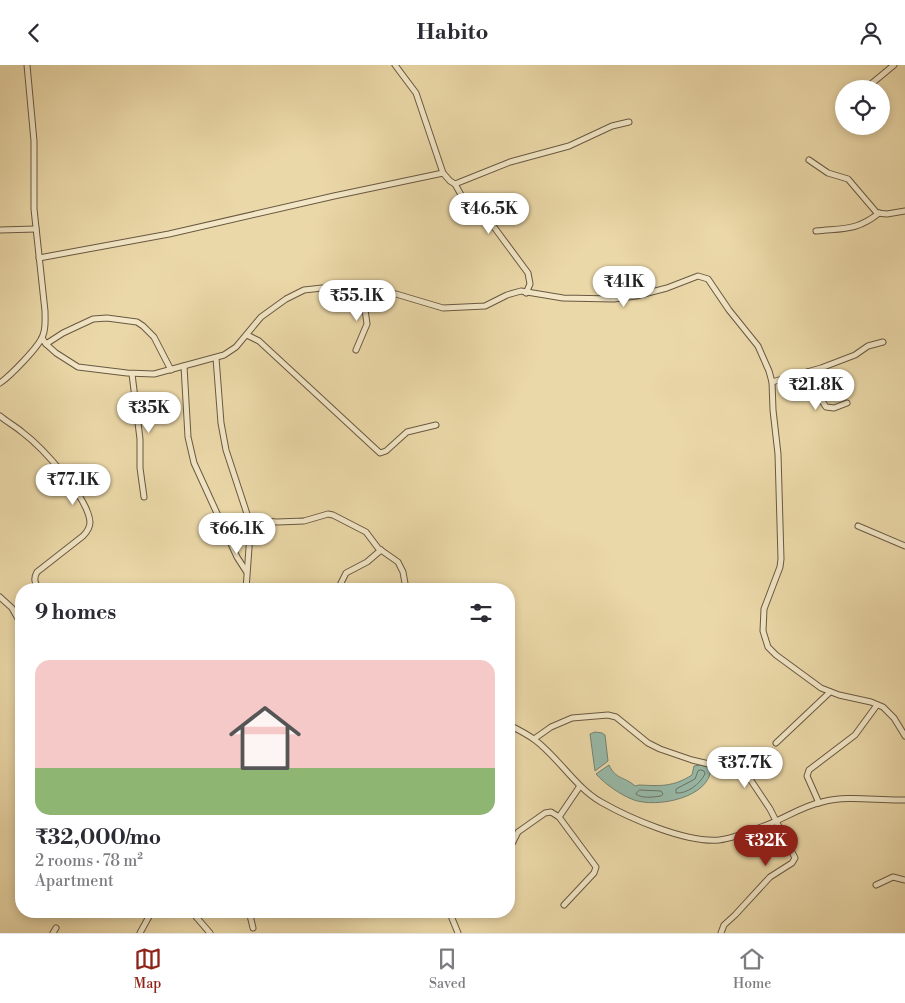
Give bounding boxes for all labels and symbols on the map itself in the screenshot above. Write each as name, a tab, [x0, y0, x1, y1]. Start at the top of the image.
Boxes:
pin: ₹46.5K	[448, 193, 530, 235]
pin: ₹41K	[594, 265, 654, 308]
pin: ₹55.1K	[316, 279, 398, 322]
pin: ₹21.8K	[775, 369, 857, 411]
pin: ₹35K	[119, 391, 179, 434]
pin: ₹77.1K	[32, 463, 114, 506]
pin: ₹66.1K	[196, 513, 278, 555]
pin: ₹37.7K	[704, 747, 786, 789]
pin: ₹32K	[736, 825, 796, 867]

